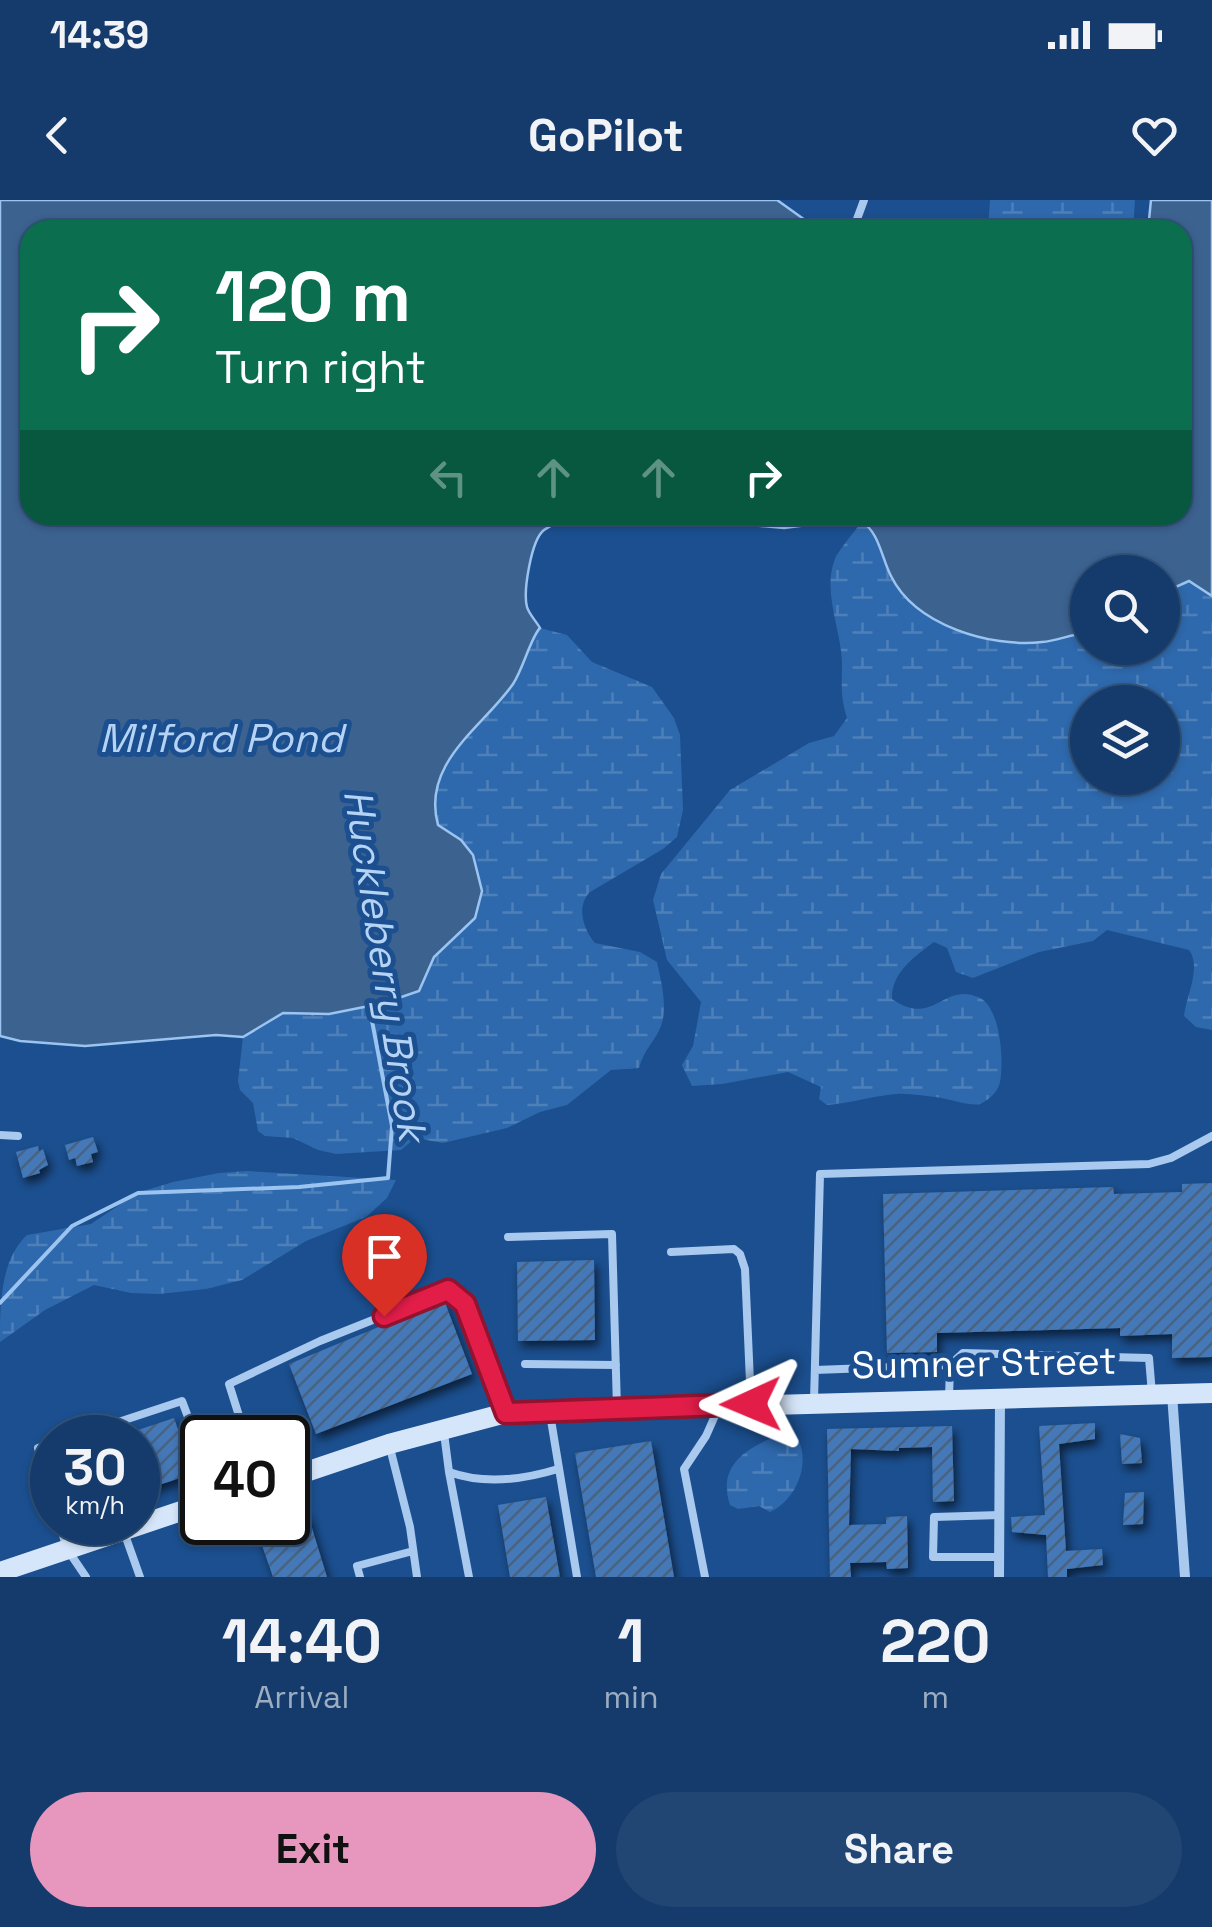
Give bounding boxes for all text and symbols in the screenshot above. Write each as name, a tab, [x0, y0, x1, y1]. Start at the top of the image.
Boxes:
text: 14:39	[50, 11, 149, 59]
text: GoPilot	[528, 107, 684, 164]
icon: back	[30, 108, 85, 163]
icon: heart	[1127, 108, 1182, 163]
text: 120 m	[215, 252, 411, 341]
icon: right	[50, 260, 180, 390]
text: Turn right	[215, 339, 426, 396]
icon: left	[421, 450, 476, 505]
icon: ahead	[526, 450, 581, 505]
icon: ahead	[631, 450, 686, 505]
icon: right	[736, 450, 791, 505]
map controls	[1070, 555, 1180, 795]
button: search	[1070, 555, 1180, 665]
button: layers	[1070, 685, 1180, 795]
water label: Milford Pond	[99, 713, 347, 764]
water label: Huckleberry Brook	[332, 785, 439, 1149]
pin	[342, 1214, 427, 1317]
icon: arrive	[357, 1229, 412, 1284]
street label: Sumner Street	[851, 1337, 1117, 1389]
position arrow	[699, 1352, 803, 1456]
speed limit sign: 40	[180, 1415, 310, 1545]
text: 30	[64, 1436, 126, 1500]
text: km/h	[65, 1489, 125, 1521]
text: 14:40	[222, 1603, 382, 1680]
text: 1	[617, 1603, 645, 1680]
text: 220	[880, 1603, 990, 1680]
text: Arrival	[254, 1677, 349, 1717]
text: min	[604, 1677, 659, 1717]
text: m	[921, 1677, 949, 1717]
button: Exit	[30, 1792, 596, 1907]
button: Share	[616, 1792, 1182, 1907]

